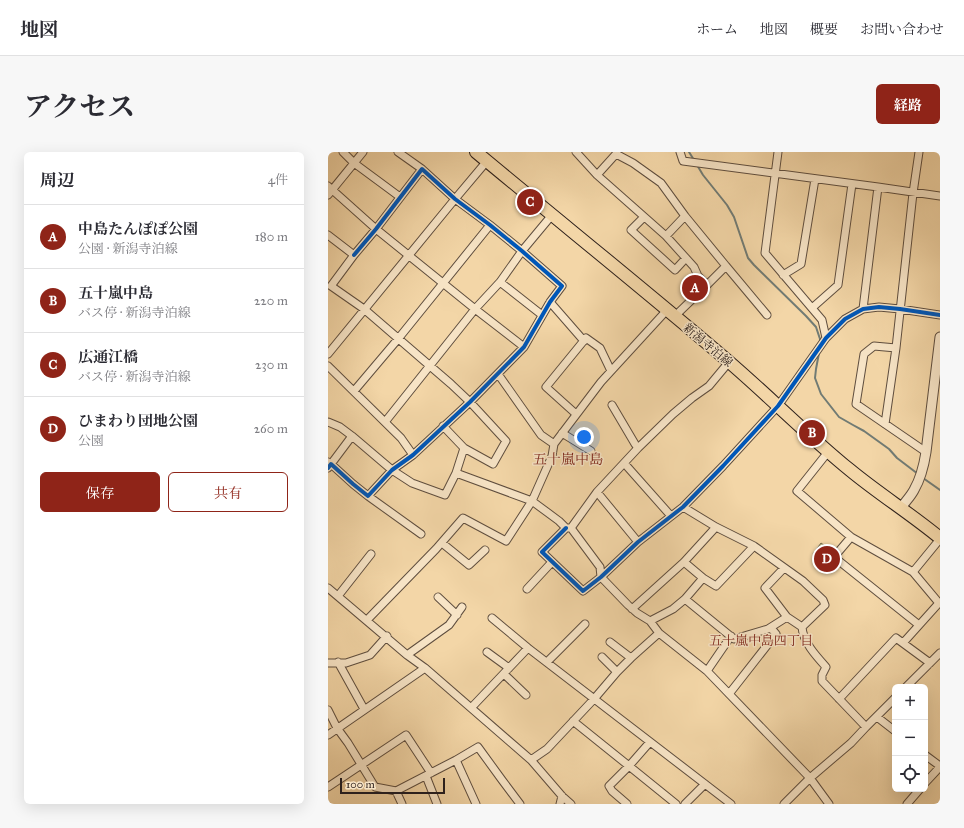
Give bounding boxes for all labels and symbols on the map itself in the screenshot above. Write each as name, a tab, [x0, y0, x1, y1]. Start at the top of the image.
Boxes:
pin: C	[517, 187, 543, 217]
pin: A	[682, 273, 708, 303]
street label: 新潟寺泊線	[681, 320, 735, 370]
pin: B	[799, 418, 825, 448]
your location	[574, 427, 594, 447]
district label: 五十嵐中島	[533, 451, 603, 468]
pin: D	[814, 544, 840, 574]
district label: 五十嵐中島四丁目	[709, 633, 813, 649]
scale bar	[340, 776, 445, 795]

